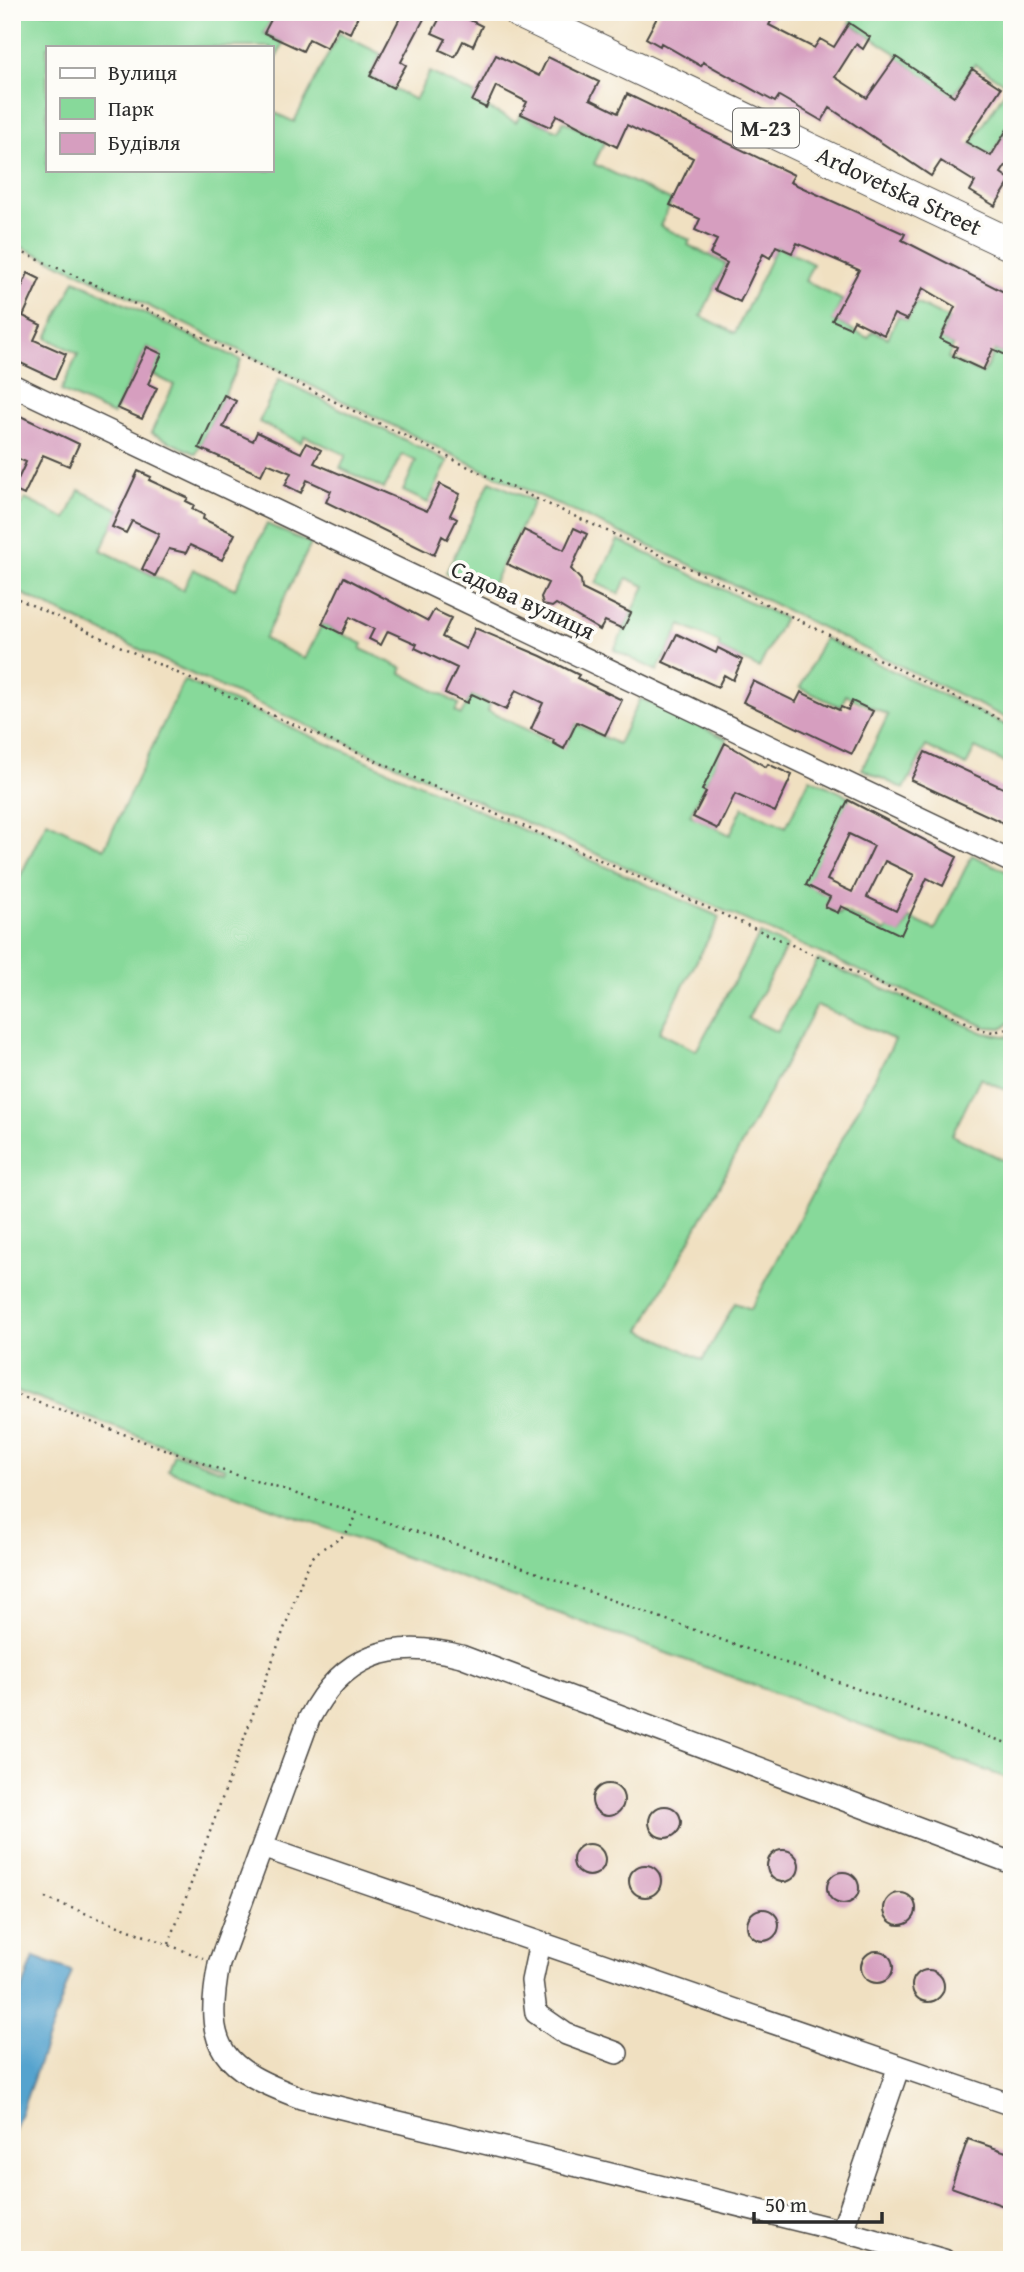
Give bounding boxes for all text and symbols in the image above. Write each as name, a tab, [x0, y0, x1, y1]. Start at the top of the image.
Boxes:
legend	[46, 46, 273, 172]
text: Вулиця	[108, 57, 178, 88]
text: Парк	[108, 93, 154, 124]
road number: М-23	[733, 108, 799, 148]
text: Будівля	[108, 127, 181, 158]
street label: Ardovetska Street	[811, 137, 988, 244]
street label: Садова вулиця	[445, 551, 601, 648]
scale bar	[754, 2181, 882, 2225]
text: 50 m	[765, 2189, 807, 2220]

